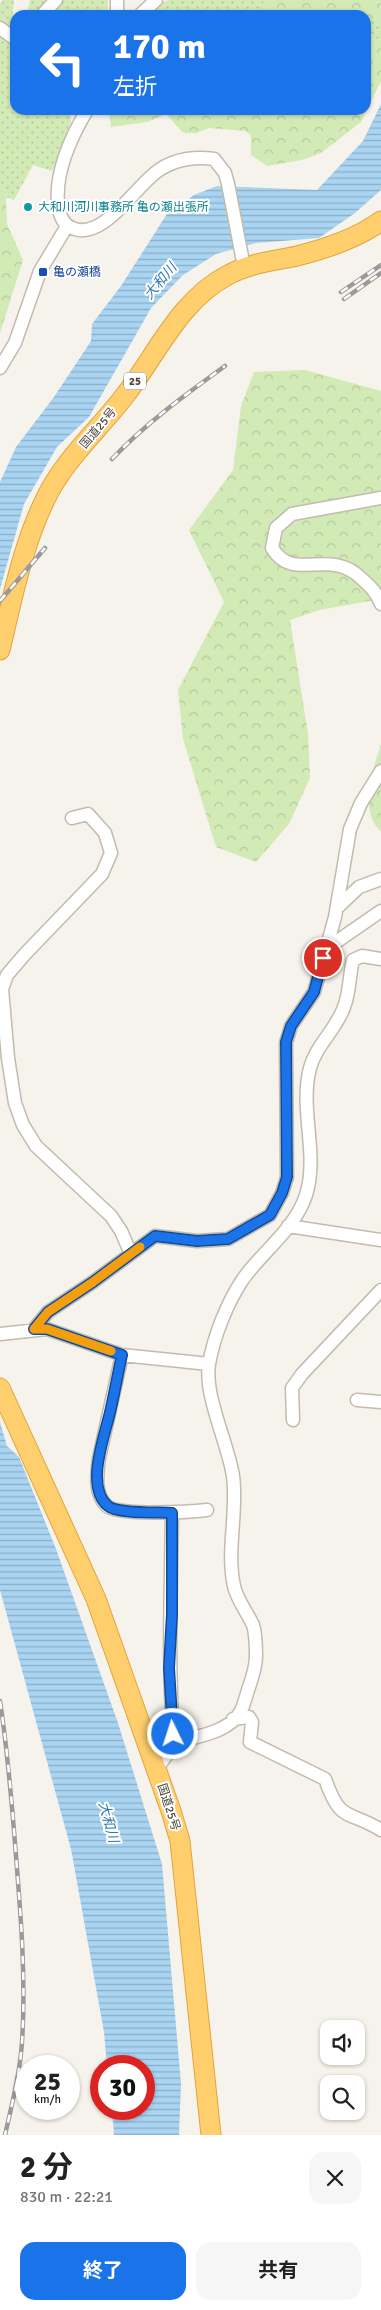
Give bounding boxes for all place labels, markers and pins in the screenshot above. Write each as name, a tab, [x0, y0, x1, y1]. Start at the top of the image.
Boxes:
place label: 大和川河川事務所 亀の瀬出張所	[38, 200, 209, 215]
marker: 大和川河川事務所 亀の瀬出張所	[22, 201, 34, 213]
place label: 亀の瀬橋	[53, 265, 101, 280]
marker: 亀の瀬橋	[37, 266, 49, 278]
pin	[302, 937, 344, 979]

